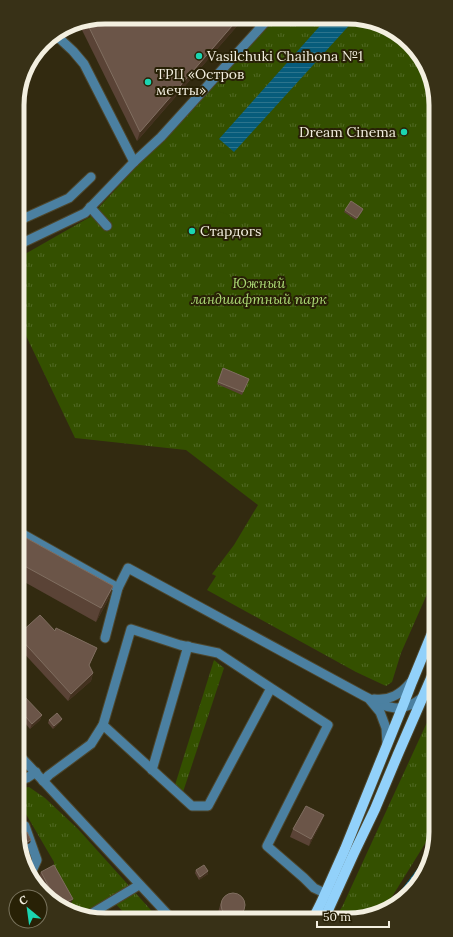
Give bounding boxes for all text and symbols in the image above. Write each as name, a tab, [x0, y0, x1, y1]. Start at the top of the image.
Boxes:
place label: Vasilchuki Chaihona №1	[206, 47, 363, 65]
marker: Vasilchuki Chaihona №1	[194, 51, 204, 61]
place label: ТРЦ «Остров мечты»	[156, 65, 244, 99]
marker: ТРЦ «Остров мечты»	[143, 77, 153, 87]
place label: Dream Cinema	[299, 123, 396, 141]
marker: Dream Cinema	[399, 127, 409, 137]
place label: Стардогs	[200, 222, 261, 240]
marker: Стардогs	[187, 226, 197, 236]
park label: Южный ландшафтный парк	[190, 274, 327, 308]
north arrow	[8, 889, 48, 929]
text: С	[16, 892, 30, 908]
scale bar	[317, 903, 389, 929]
text: 50 m	[323, 909, 351, 924]

